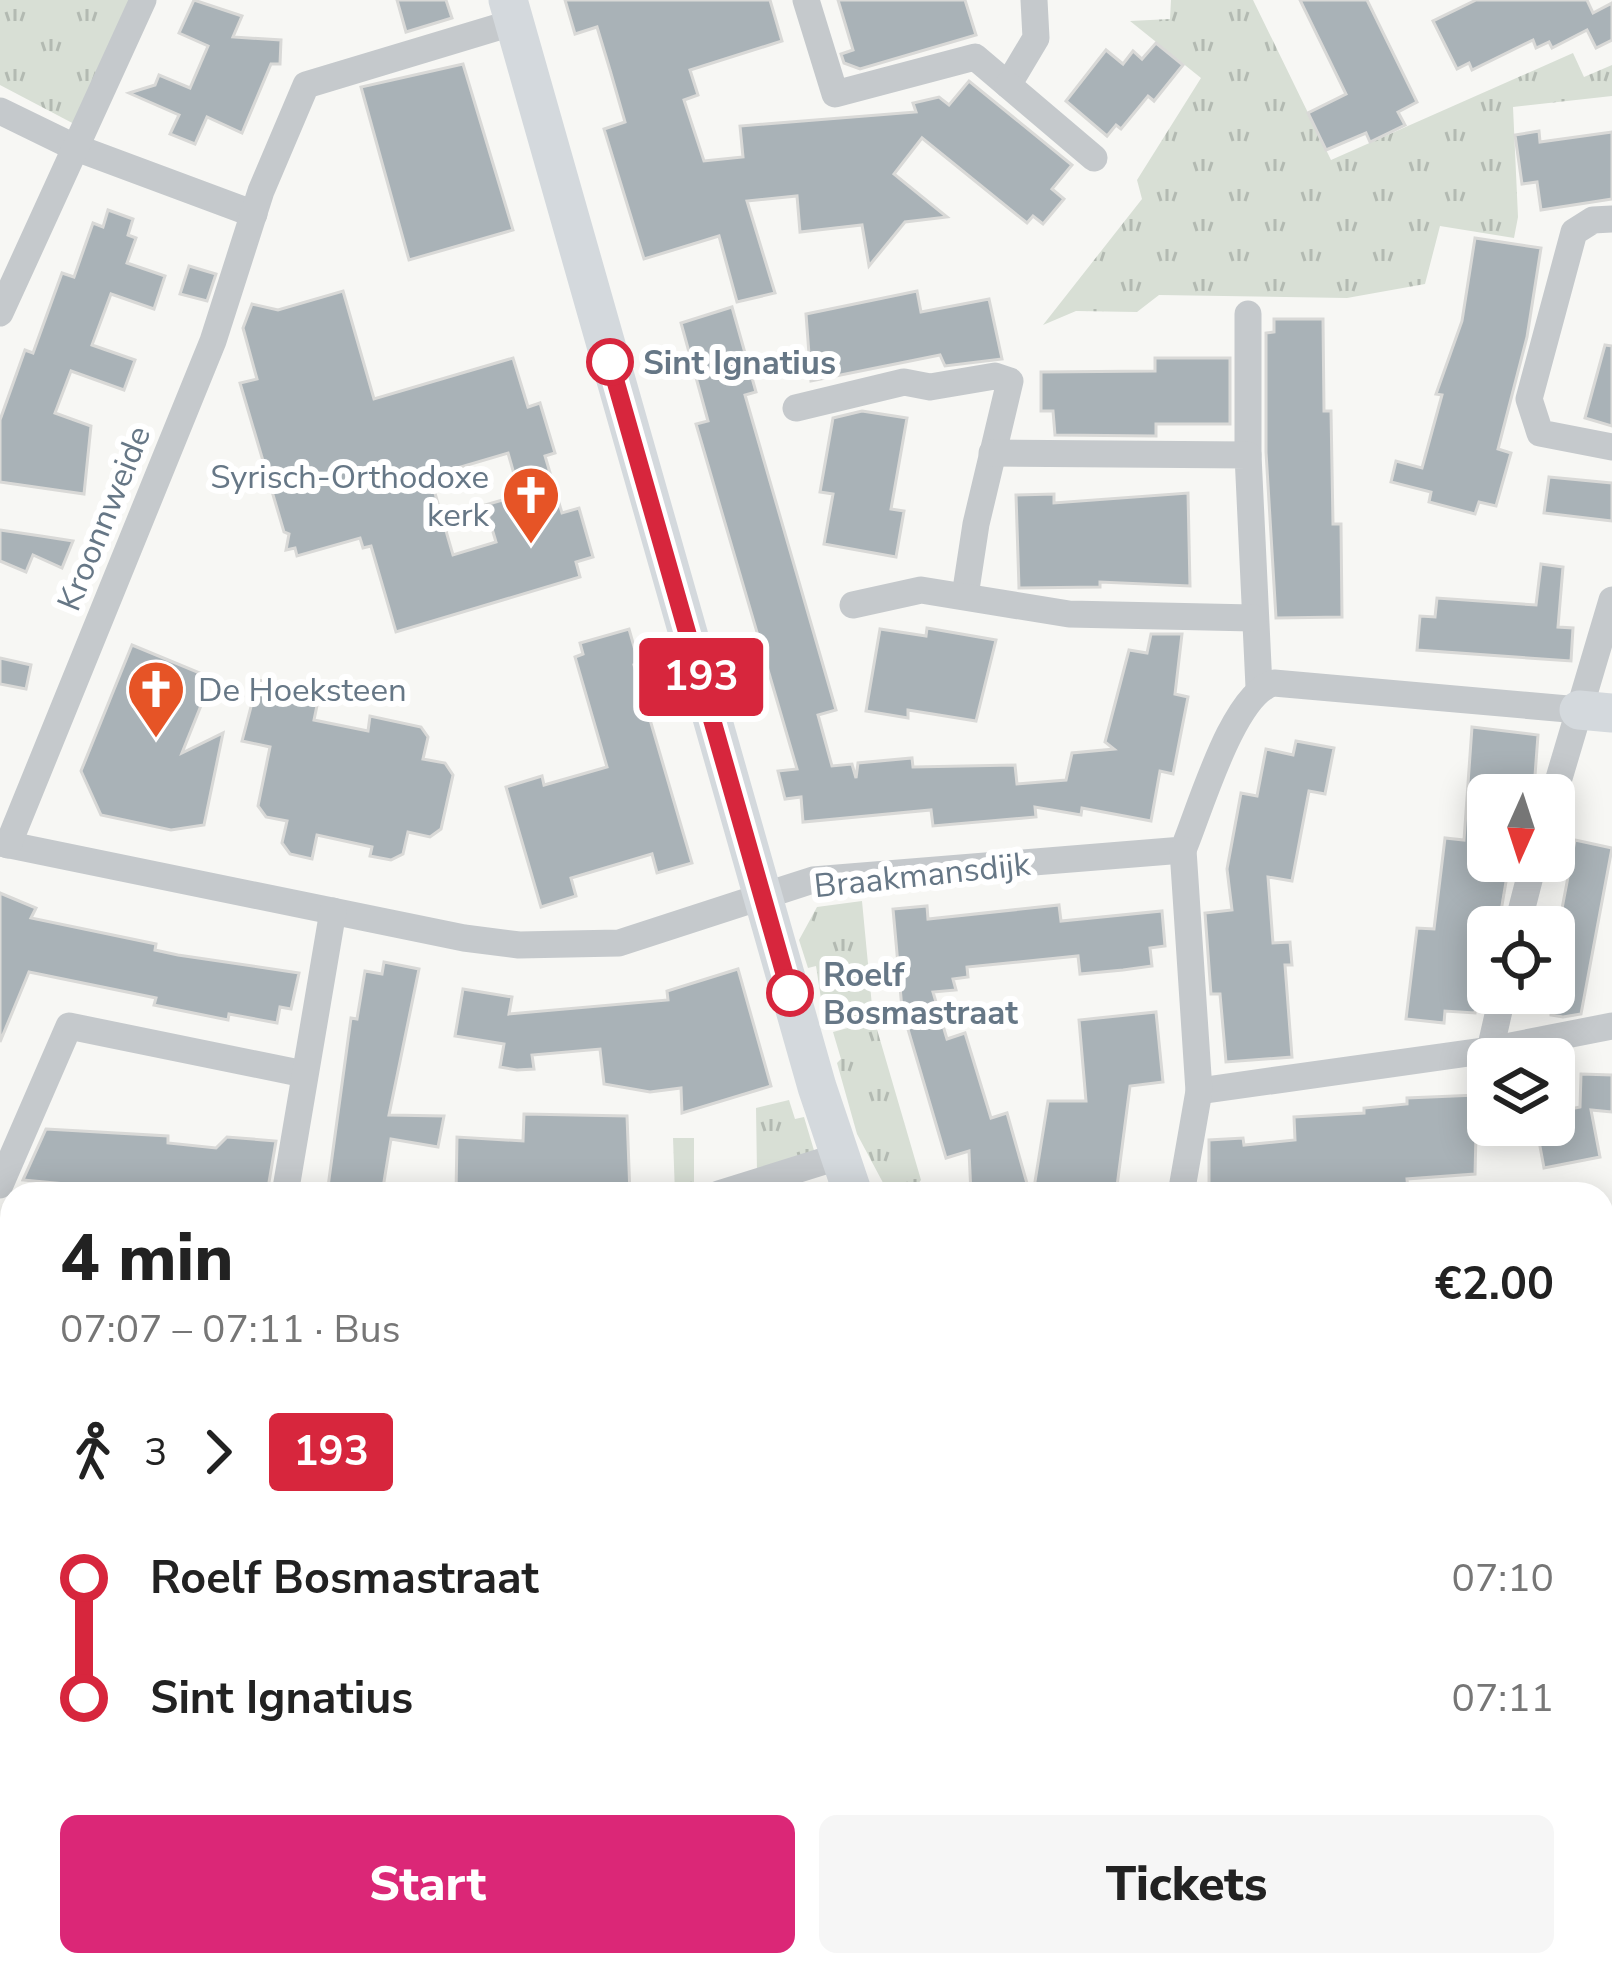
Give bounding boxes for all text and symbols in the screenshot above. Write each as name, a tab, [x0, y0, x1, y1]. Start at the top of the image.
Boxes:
marker: Sint Ignatius	[588, 340, 632, 384]
place label: Sint Ignatius	[643, 341, 836, 386]
street label: Kroonnweide	[47, 419, 162, 618]
place label: Syrisch-Orthodoxe kerk	[210, 455, 489, 538]
church icon: Syrisch-Orthodoxe kerk	[500, 464, 562, 546]
line badge: 193	[632, 638, 770, 716]
text: 193	[663, 648, 739, 705]
church icon: De Hoeksteen	[125, 658, 187, 740]
place label: De Hoeksteen	[198, 668, 407, 713]
north arrow	[1467, 774, 1575, 882]
map controls	[1467, 774, 1575, 1146]
street label: Braakmansdijk	[812, 842, 1033, 909]
button: locate	[1467, 906, 1575, 1014]
place label: Roelf Bosmastraat	[823, 953, 1018, 1036]
marker: Roelf Bosmastraat	[768, 971, 812, 1015]
button: layers	[1467, 1038, 1575, 1146]
text: 4 min	[60, 1213, 234, 1303]
text: €2.00	[1435, 1254, 1554, 1315]
text: 07:07 – 07:11 · Bus	[60, 1303, 400, 1356]
icon: walk	[60, 1419, 126, 1485]
icon: forward	[185, 1419, 251, 1485]
text: 193	[293, 1423, 369, 1480]
text: 3	[144, 1426, 167, 1479]
text: Roelf Bosmastraat	[150, 1548, 539, 1609]
text: 07:10	[1452, 1552, 1554, 1605]
text: Sint Ignatius	[150, 1668, 413, 1729]
text: 07:11	[1452, 1672, 1554, 1725]
button: Start	[60, 1815, 795, 1953]
button: Tickets	[819, 1815, 1554, 1953]

